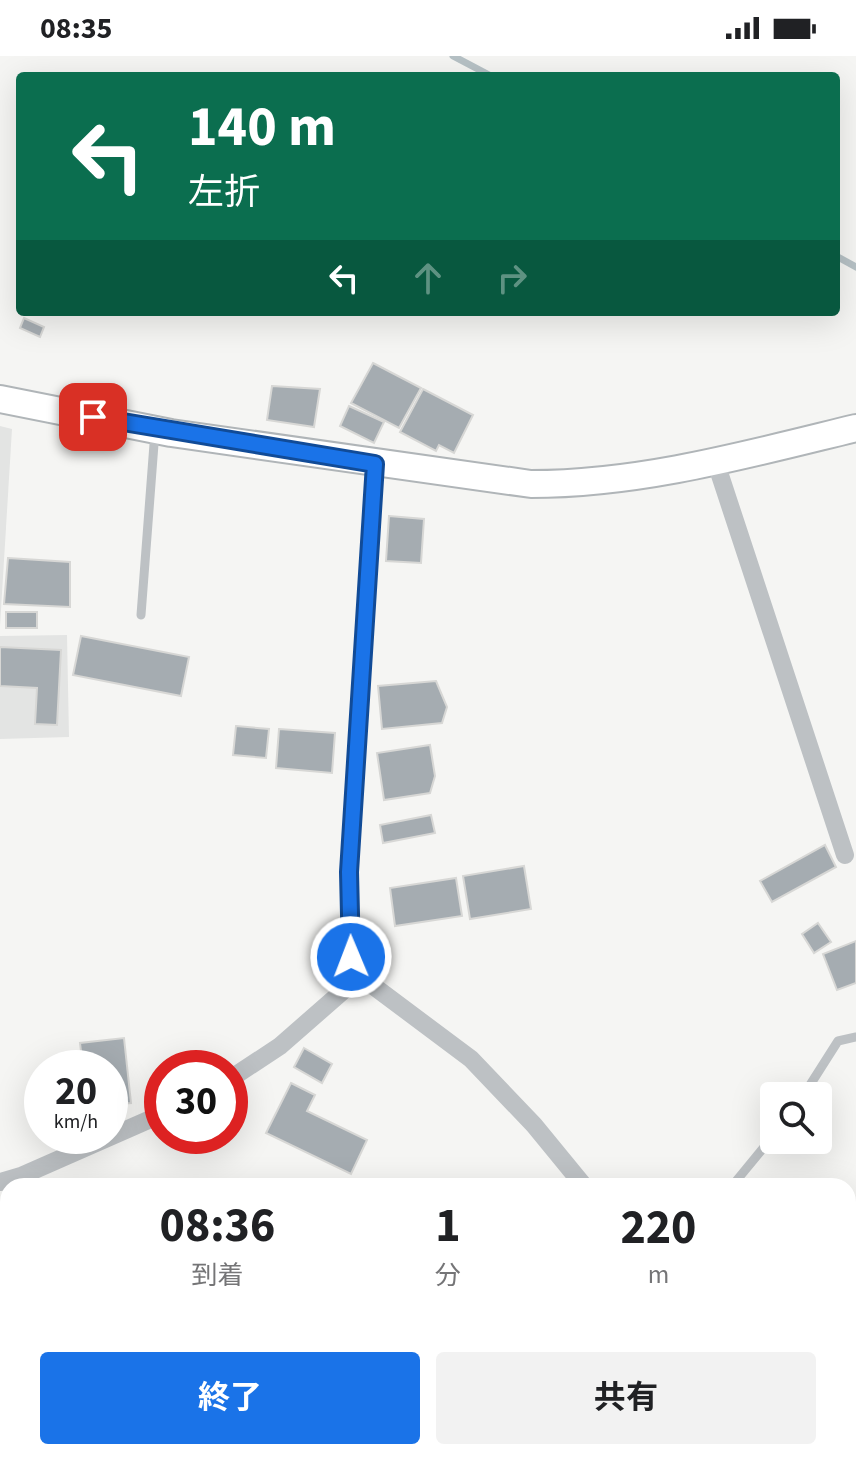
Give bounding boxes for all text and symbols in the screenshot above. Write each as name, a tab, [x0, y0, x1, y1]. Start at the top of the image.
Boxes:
text: 08:35	[40, 7, 112, 50]
text: 140 m	[188, 88, 336, 167]
icon: left	[56, 104, 160, 208]
text: 左折	[188, 167, 260, 218]
icon: left	[322, 256, 366, 300]
icon: ahead	[406, 256, 450, 300]
icon: right	[490, 256, 534, 300]
pin	[59, 383, 127, 451]
icon: arrive	[71, 395, 115, 439]
position arrow	[309, 915, 393, 999]
speed limit sign: 30	[144, 1050, 248, 1154]
text: 20	[55, 1063, 97, 1120]
map controls	[760, 1082, 832, 1154]
button: search	[760, 1082, 832, 1154]
text: km/h	[54, 1108, 98, 1136]
text: 08:36	[160, 1192, 275, 1260]
text: 1	[435, 1192, 461, 1260]
text: 220	[620, 1194, 696, 1262]
text: m	[648, 1256, 669, 1293]
text: 到着	[191, 1257, 243, 1294]
text: 分	[435, 1257, 461, 1294]
button: 終了	[40, 1352, 420, 1444]
button: 共有	[436, 1352, 816, 1444]

